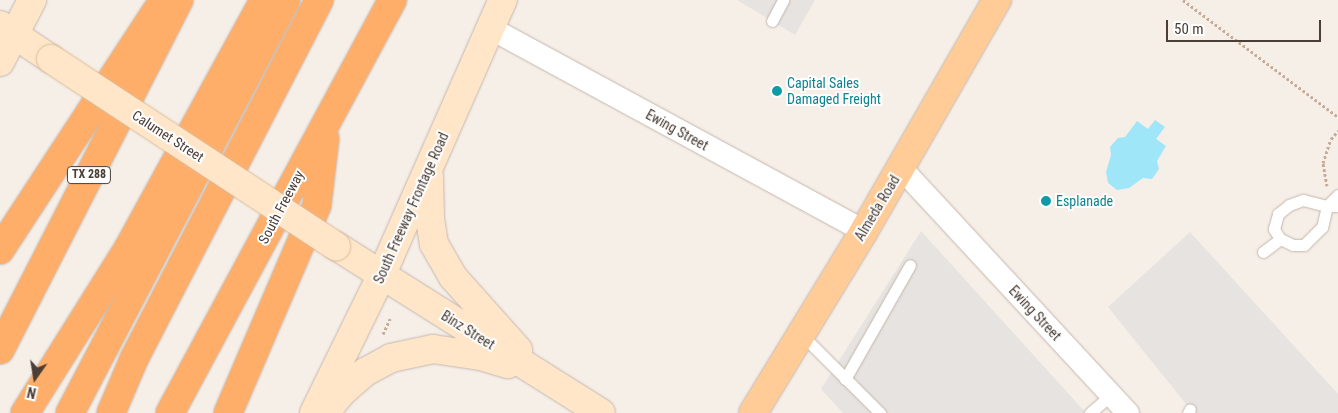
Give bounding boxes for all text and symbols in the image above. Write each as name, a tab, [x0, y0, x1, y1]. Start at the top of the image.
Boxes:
scale bar	[1168, 10, 1323, 42]
text: 50 m	[1174, 20, 1204, 38]
place label: Capital Sales Damaged Freight	[787, 75, 881, 108]
marker: Capital Sales Damaged Freight	[771, 85, 783, 97]
street label: Ewing Street	[643, 106, 711, 154]
street label: Calumet Street	[129, 107, 207, 165]
street label: South Freeway Frontage Road	[370, 130, 452, 286]
road number: TX 288	[66, 166, 112, 184]
street label: South Freeway	[255, 168, 307, 246]
street label: Almeda Road	[851, 172, 903, 244]
place label: Esplanade	[1056, 193, 1113, 209]
marker: Esplanade	[1040, 195, 1052, 207]
street label: Ewing Street	[1005, 282, 1065, 344]
street label: Binz Street	[438, 307, 498, 353]
north arrow	[10, 353, 60, 403]
text: N	[26, 384, 38, 401]

